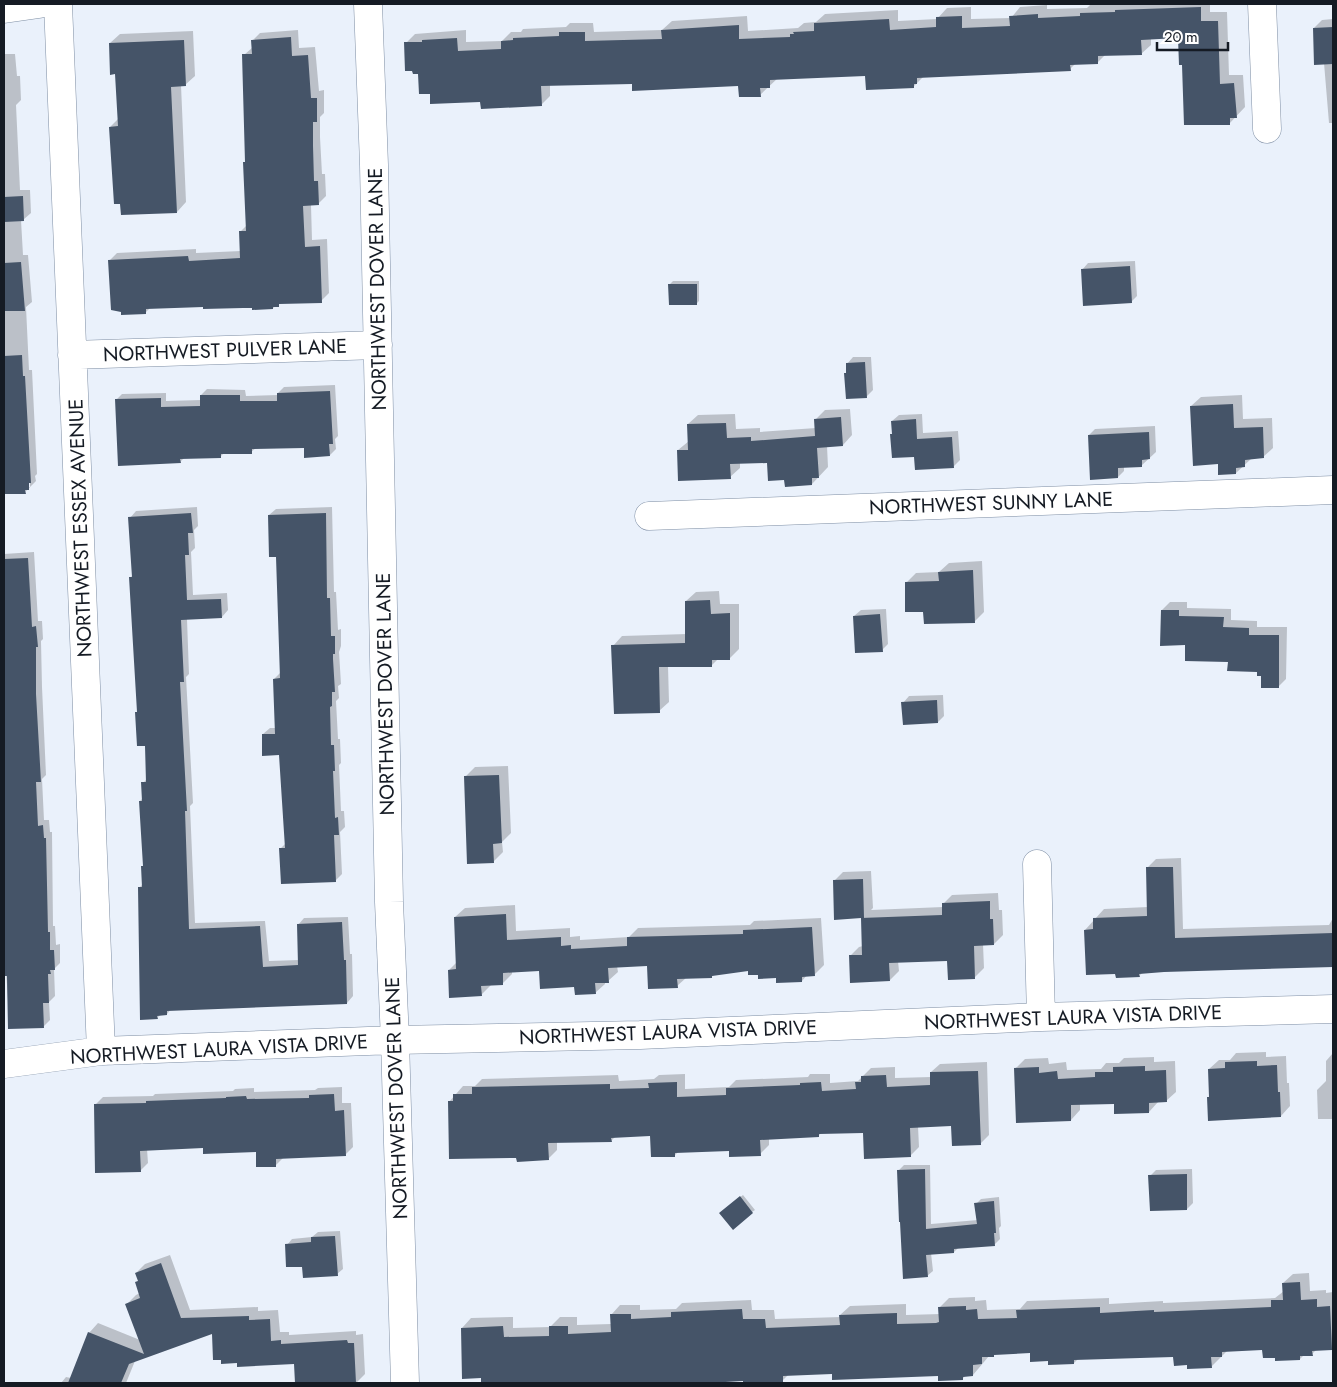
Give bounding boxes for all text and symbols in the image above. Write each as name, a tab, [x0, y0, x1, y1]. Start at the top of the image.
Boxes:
scale bar	[1157, 20, 1228, 52]
text: 20 m	[1164, 26, 1198, 48]
street label: NORTHWEST DOVER LANE	[361, 167, 394, 411]
street label: NORTHWEST PULVER LANE	[102, 332, 348, 369]
street label: NORTHWEST ESSEX AVENUE	[61, 398, 100, 658]
street label: NORTHWEST SUNNY LANE	[868, 485, 1114, 522]
street label: NORTHWEST DOVER LANE	[369, 572, 402, 816]
street label: NORTHWEST DOVER LANE	[378, 976, 415, 1220]
street label: NORTHWEST LAURA VISTA DRIVE	[923, 998, 1223, 1037]
street label: NORTHWEST LAURA VISTA DRIVE	[518, 1013, 818, 1052]
street label: NORTHWEST LAURA VISTA DRIVE	[69, 1027, 369, 1072]

